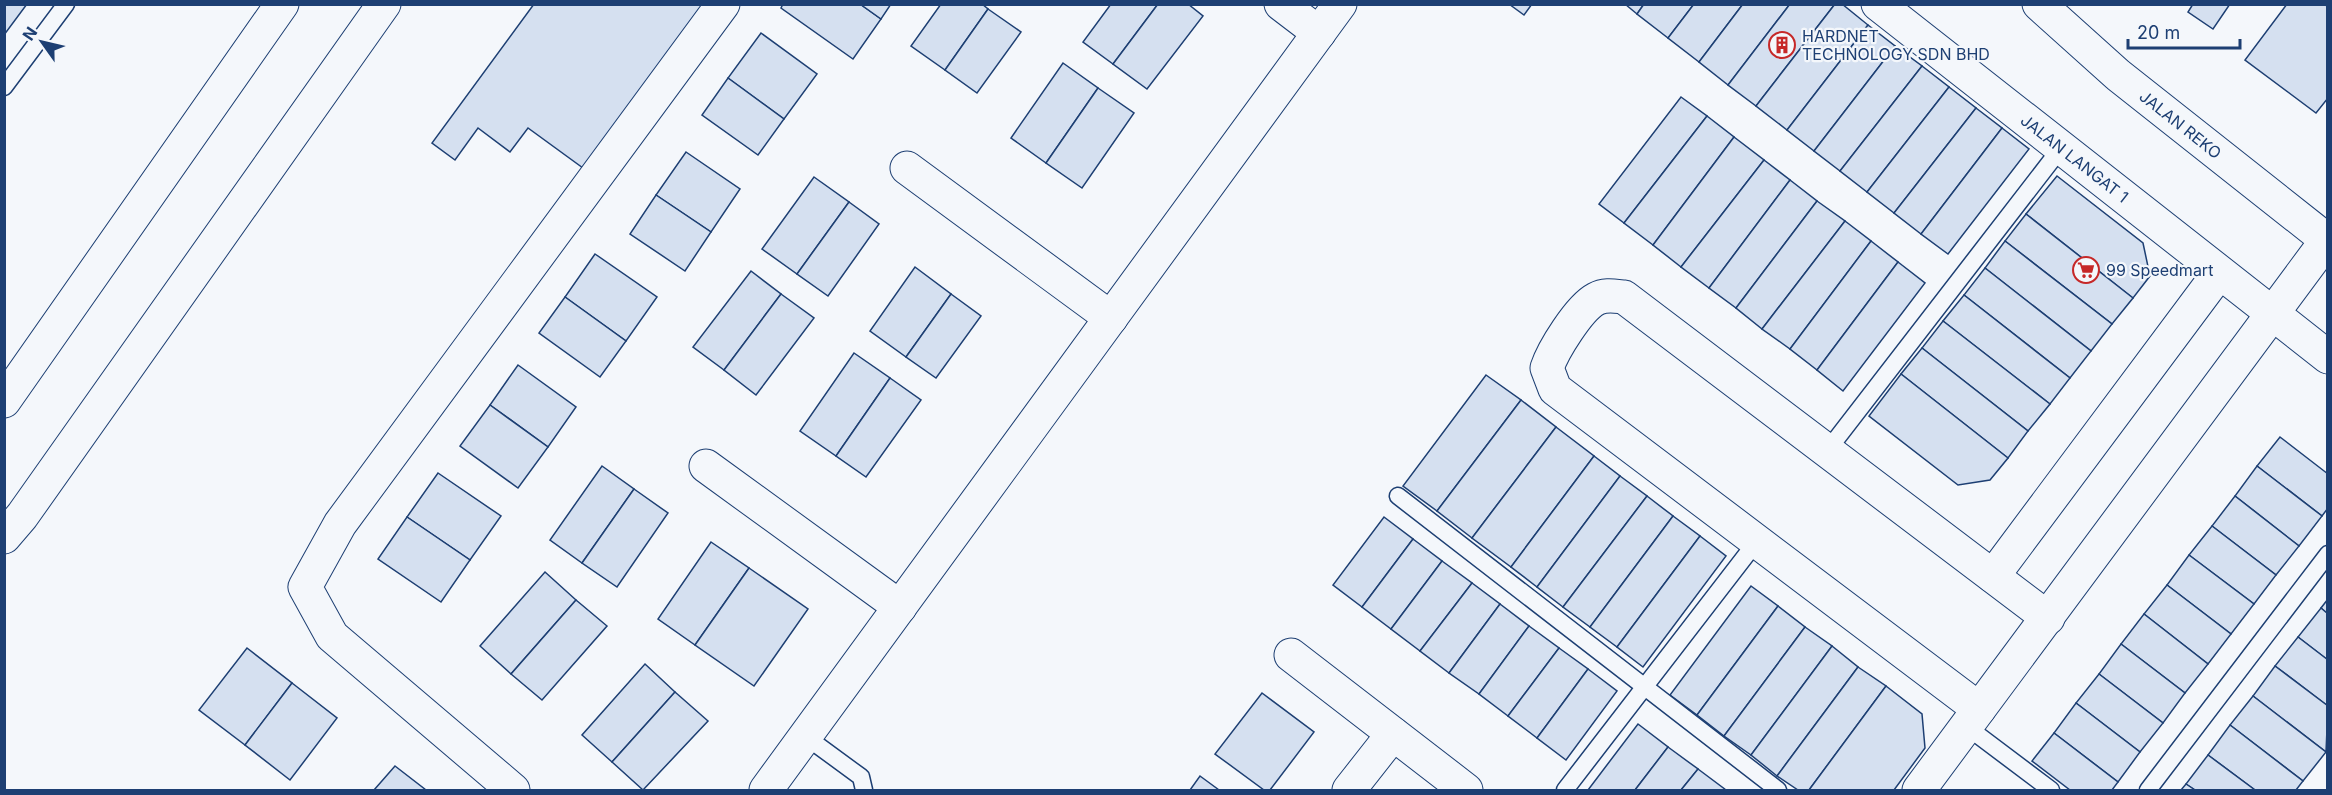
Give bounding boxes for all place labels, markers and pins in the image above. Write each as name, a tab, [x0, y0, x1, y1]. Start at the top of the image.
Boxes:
place label: HARDNET TECHNOLOGY SDN BHD	[1802, 26, 1990, 64]
building icon: HARDNET TECHNOLOGY SDN BHD	[1767, 30, 1797, 60]
supermarket icon: 99 Speedmart	[2071, 255, 2101, 285]
place label: 99 Speedmart	[2106, 260, 2213, 280]

